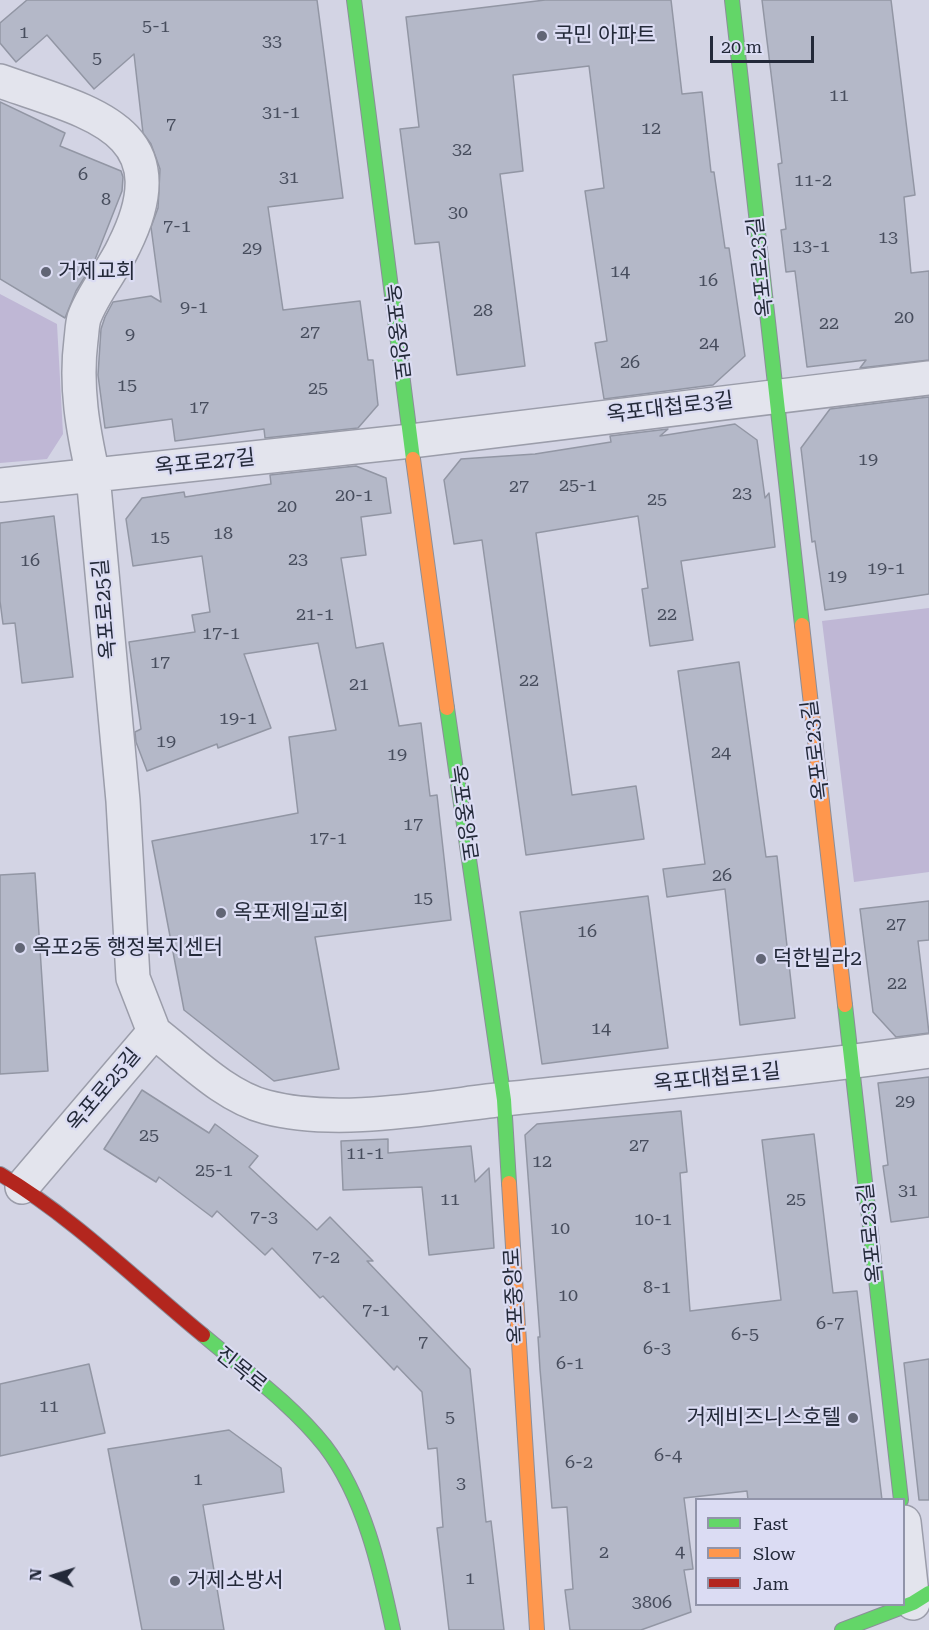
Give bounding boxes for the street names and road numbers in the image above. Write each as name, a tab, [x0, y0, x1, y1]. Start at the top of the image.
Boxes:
street label: 옥포로23길	[743, 216, 779, 318]
street label: 옥포중앙로	[378, 283, 414, 381]
street label: 옥포대첩로3길	[605, 388, 735, 428]
street label: 옥포로27길	[154, 445, 256, 481]
street label: 옥포로25길	[88, 558, 122, 660]
street label: 옥포로23길	[797, 698, 835, 802]
street label: 옥포중앙로	[444, 763, 482, 863]
street label: 옥포로25길	[62, 1043, 146, 1137]
street label: 옥포대첩로1길	[652, 1059, 782, 1097]
street label: 옥포로23길	[853, 1182, 889, 1284]
street label: 옥포중앙로	[500, 1247, 530, 1345]
street label: 진목로	[211, 1342, 271, 1398]

